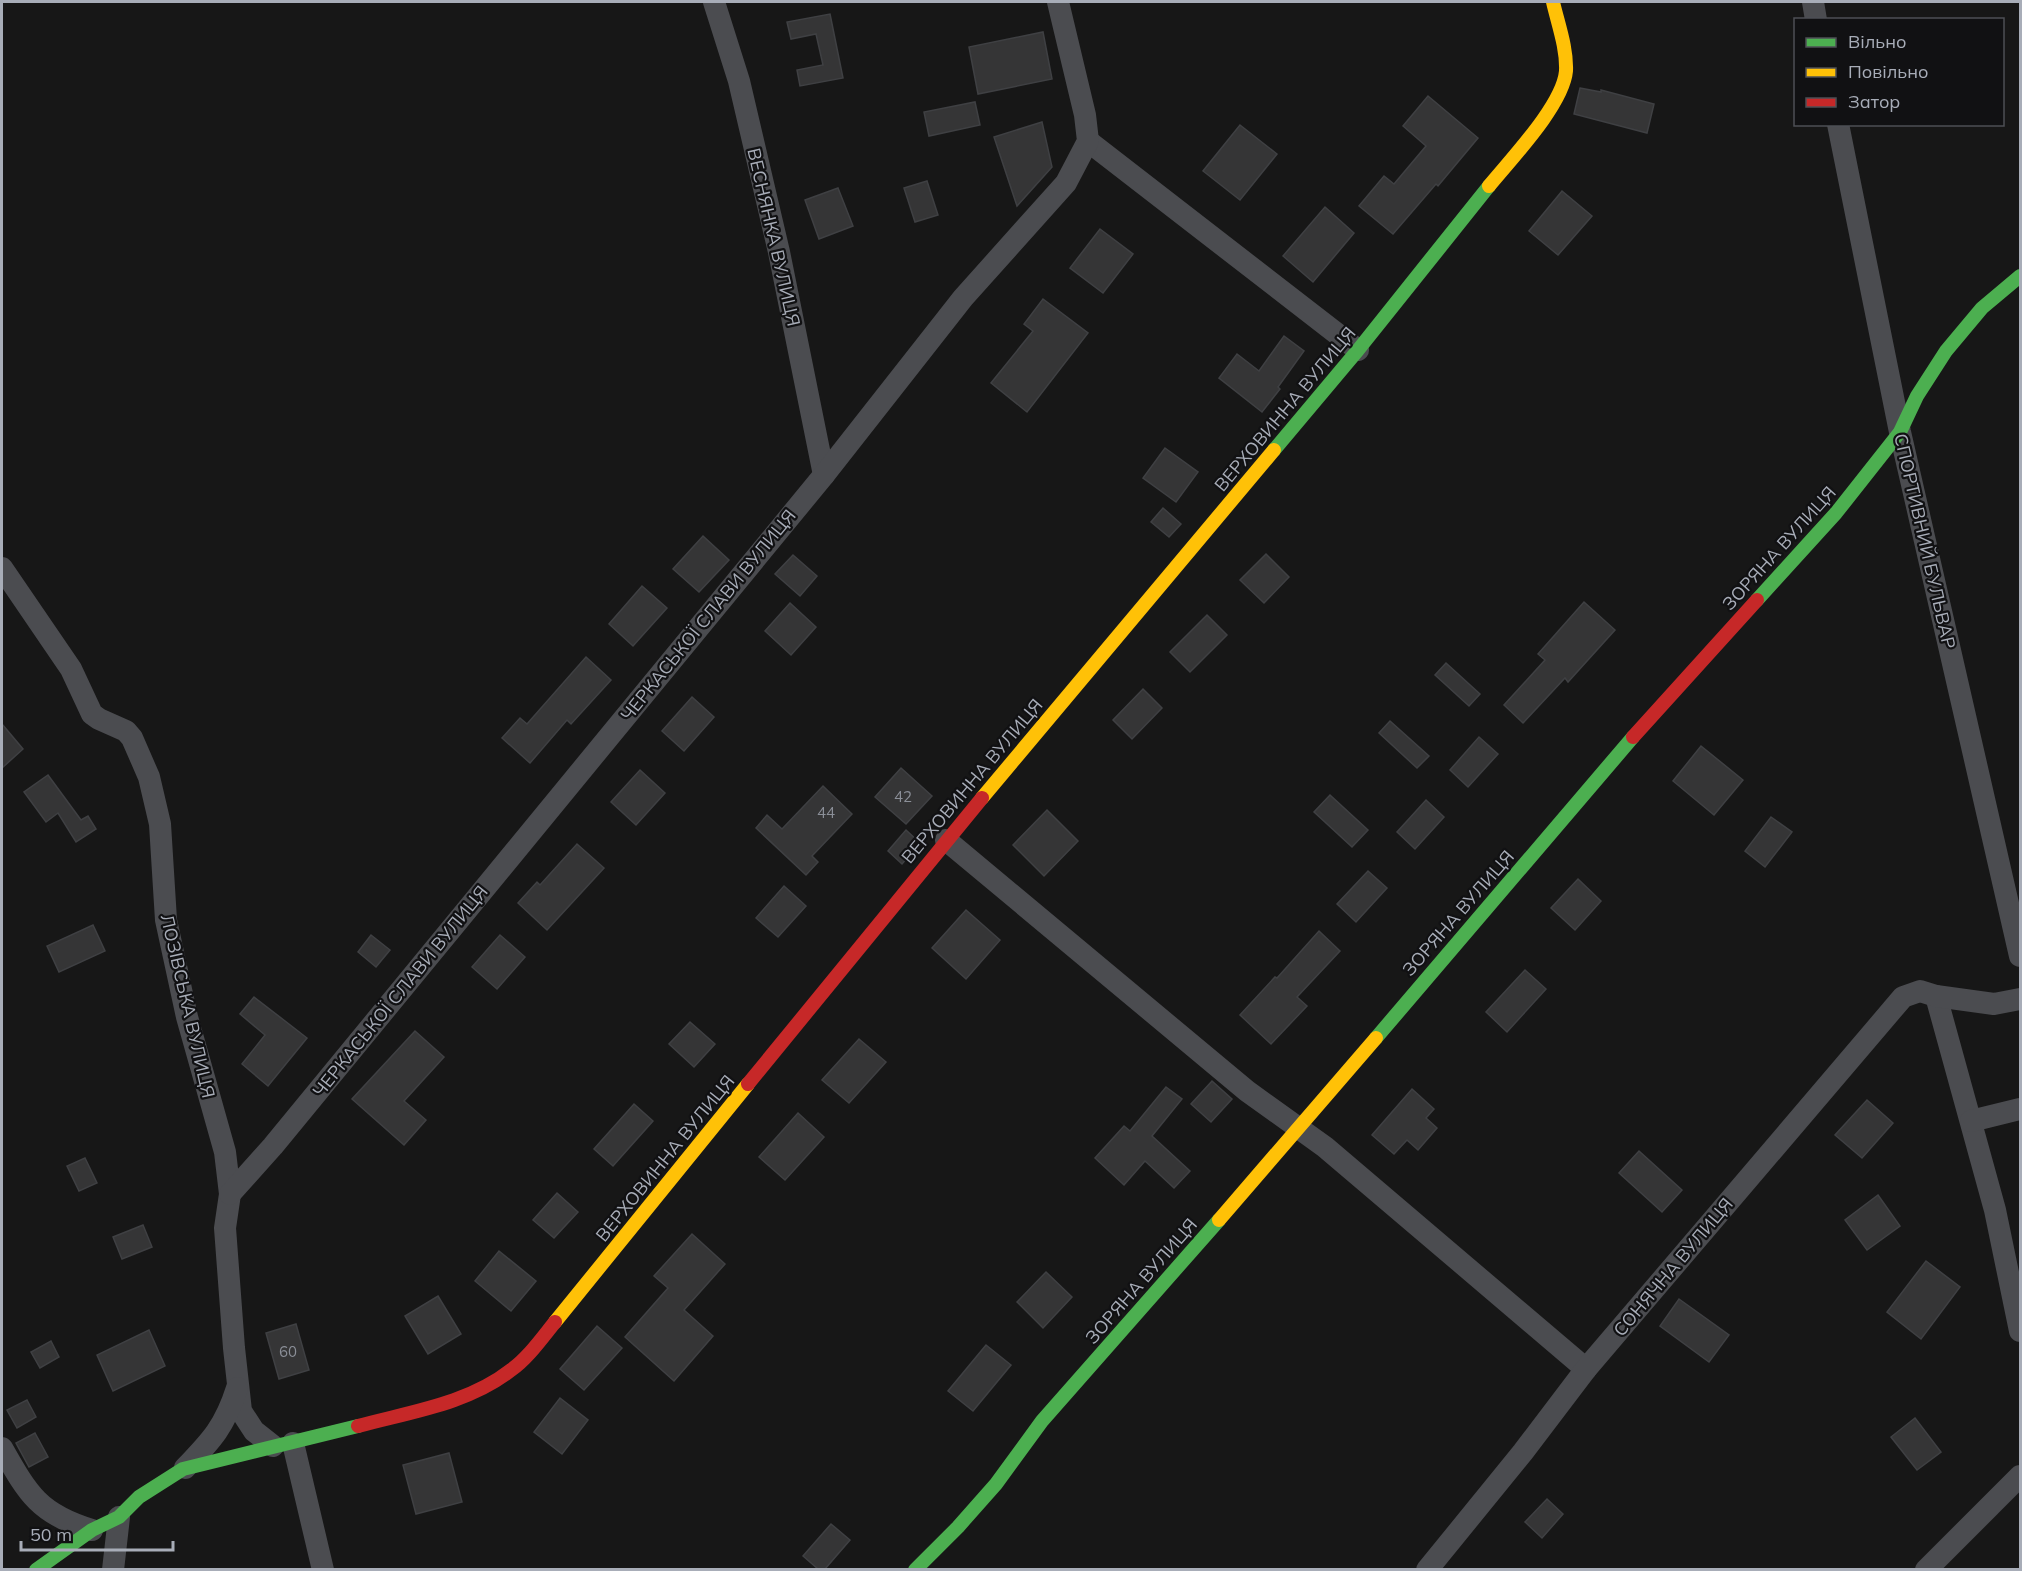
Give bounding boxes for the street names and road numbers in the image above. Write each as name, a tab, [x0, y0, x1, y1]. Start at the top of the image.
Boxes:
street label: ВЕСНЯНКА ВУЛИЦЯ	[742, 146, 806, 328]
street label: ВЕРХОВИННА ВУЛИЦЯ	[1209, 322, 1361, 496]
street label: СПОРТИВНИЙ БУЛЬВАР	[1889, 431, 1961, 651]
street label: ЗОРЯНА ВУЛИЦЯ	[1717, 481, 1841, 615]
street label: ЧЕРКАСЬКОЇ СЛАВИ ВУЛИЦЯ	[615, 504, 801, 726]
street label: ВЕРХОВИННА ВУЛИЦЯ	[896, 694, 1048, 868]
street label: ЗОРЯНА ВУЛИЦЯ	[1397, 845, 1519, 981]
street label: ЧЕРКАСЬКОЇ СЛАВИ ВУЛИЦЯ	[307, 880, 493, 1102]
street label: ЛОЗІВСЬКА ВУЛИЦЯ	[156, 912, 220, 1100]
street label: ВЕРХОВИННА ВУЛИЦЯ	[591, 1070, 739, 1246]
street label: СОНЯЧНА ВУЛИЦЯ	[1608, 1193, 1738, 1341]
street label: ЗОРЯНА ВУЛИЦЯ	[1080, 1213, 1202, 1349]

